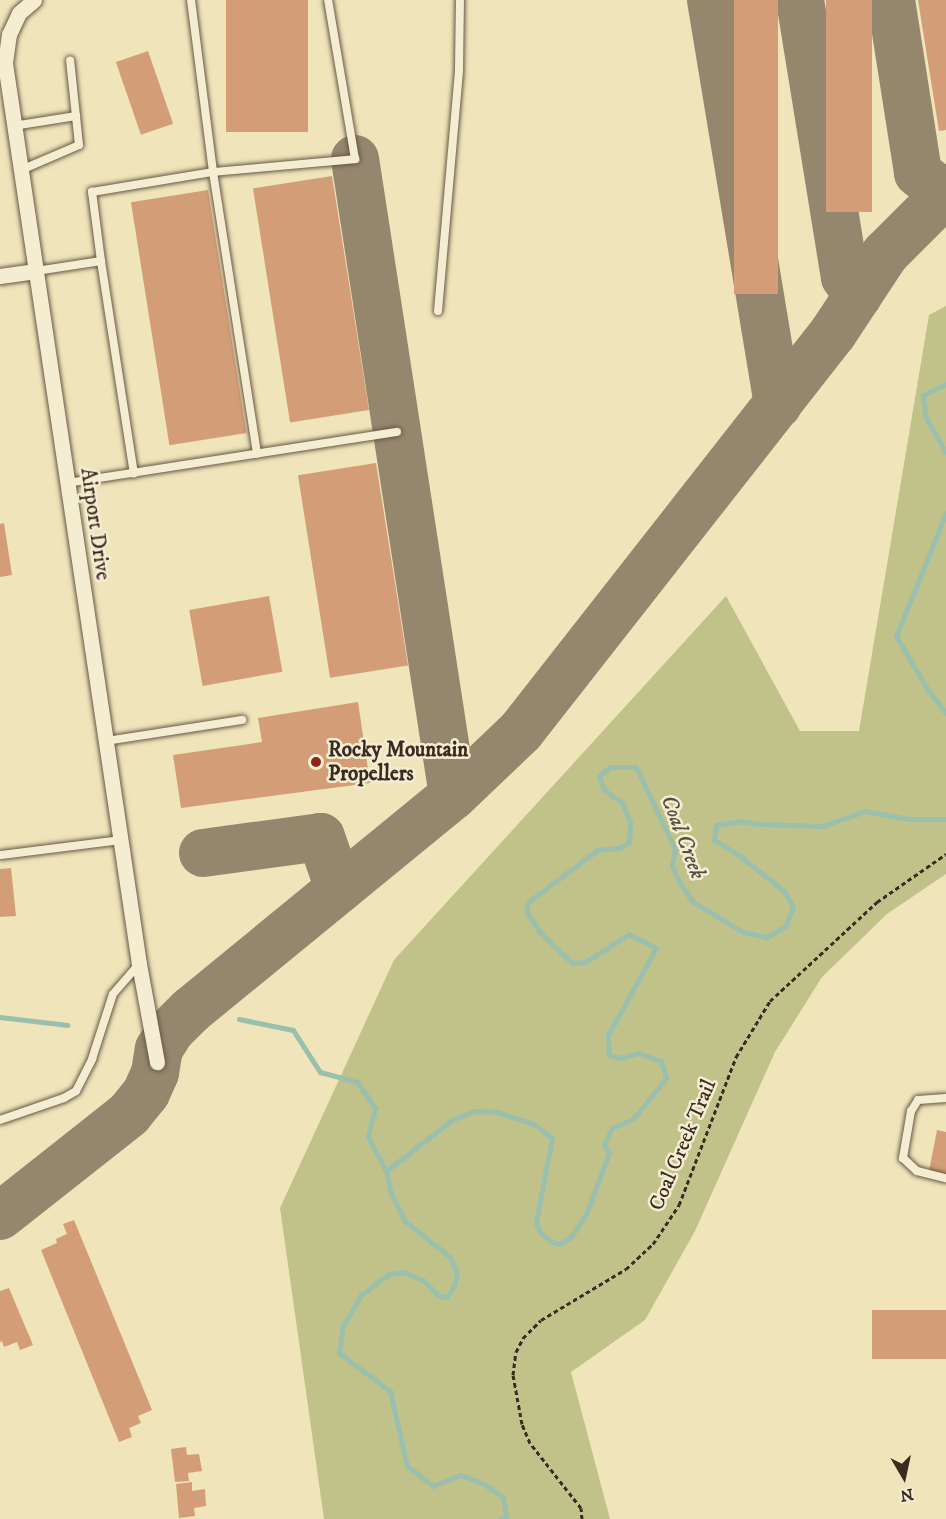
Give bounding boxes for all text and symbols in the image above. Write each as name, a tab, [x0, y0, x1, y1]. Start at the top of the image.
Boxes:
street label: Airport Drive	[75, 466, 115, 582]
place label: Rocky Mountain Propellers	[328, 737, 468, 787]
marker: Rocky Mountain Propellers	[309, 755, 323, 769]
water label: Coal Creek	[655, 791, 711, 883]
street label: Coal Creek Trail	[644, 1076, 722, 1214]
north arrow	[874, 1447, 934, 1507]
text: N	[899, 1484, 915, 1506]

